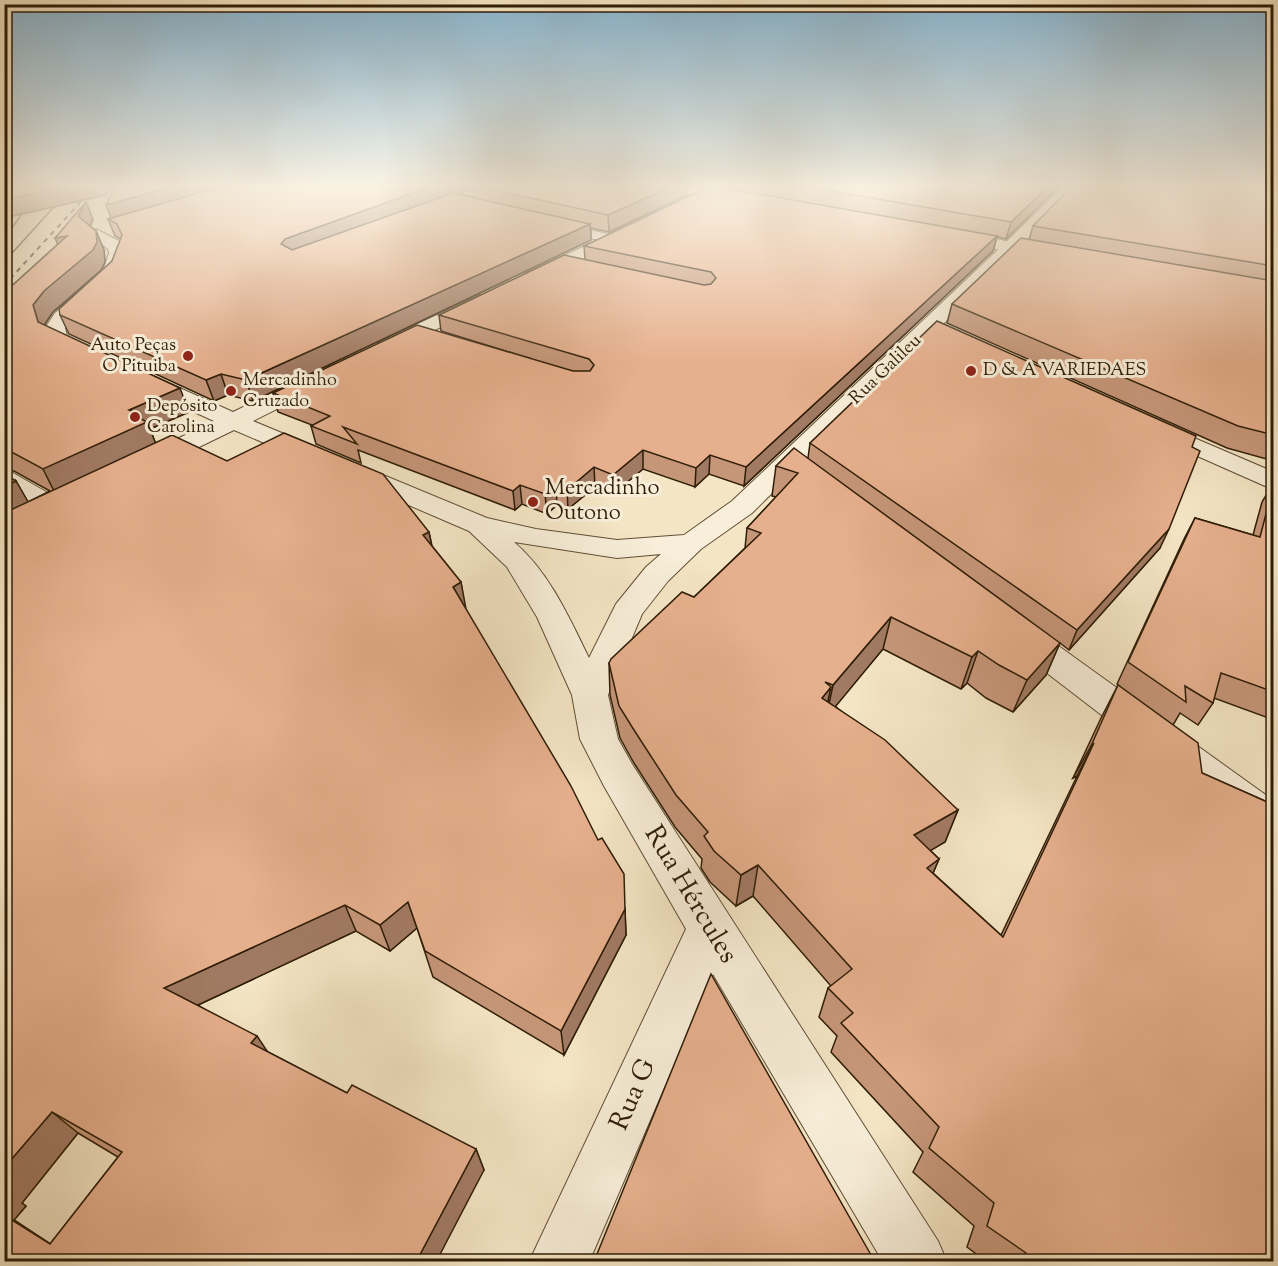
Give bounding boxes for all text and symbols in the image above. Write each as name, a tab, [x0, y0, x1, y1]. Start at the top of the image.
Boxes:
street label: Rua Galileu	[844, 329, 928, 411]
place label: Auto Peças O Pituiba	[91, 333, 176, 380]
marker: Auto Peças O Pituiba	[181, 349, 195, 363]
place label: D & A VARIEDAES	[983, 358, 1146, 384]
marker: D & A VARIEDAES	[964, 364, 978, 378]
place label: Mercadinho Cruzado	[243, 368, 337, 415]
marker: Mercadinho Cruzado	[224, 384, 238, 398]
place label: Depósito Carolina	[147, 394, 218, 441]
marker: Depósito Carolina	[128, 410, 142, 424]
place label: Mercadinho Outono	[545, 473, 660, 530]
marker: Mercadinho Outono	[526, 495, 540, 509]
street label: Rua Hércules	[633, 819, 747, 971]
street label: Rua G	[601, 1053, 667, 1137]

